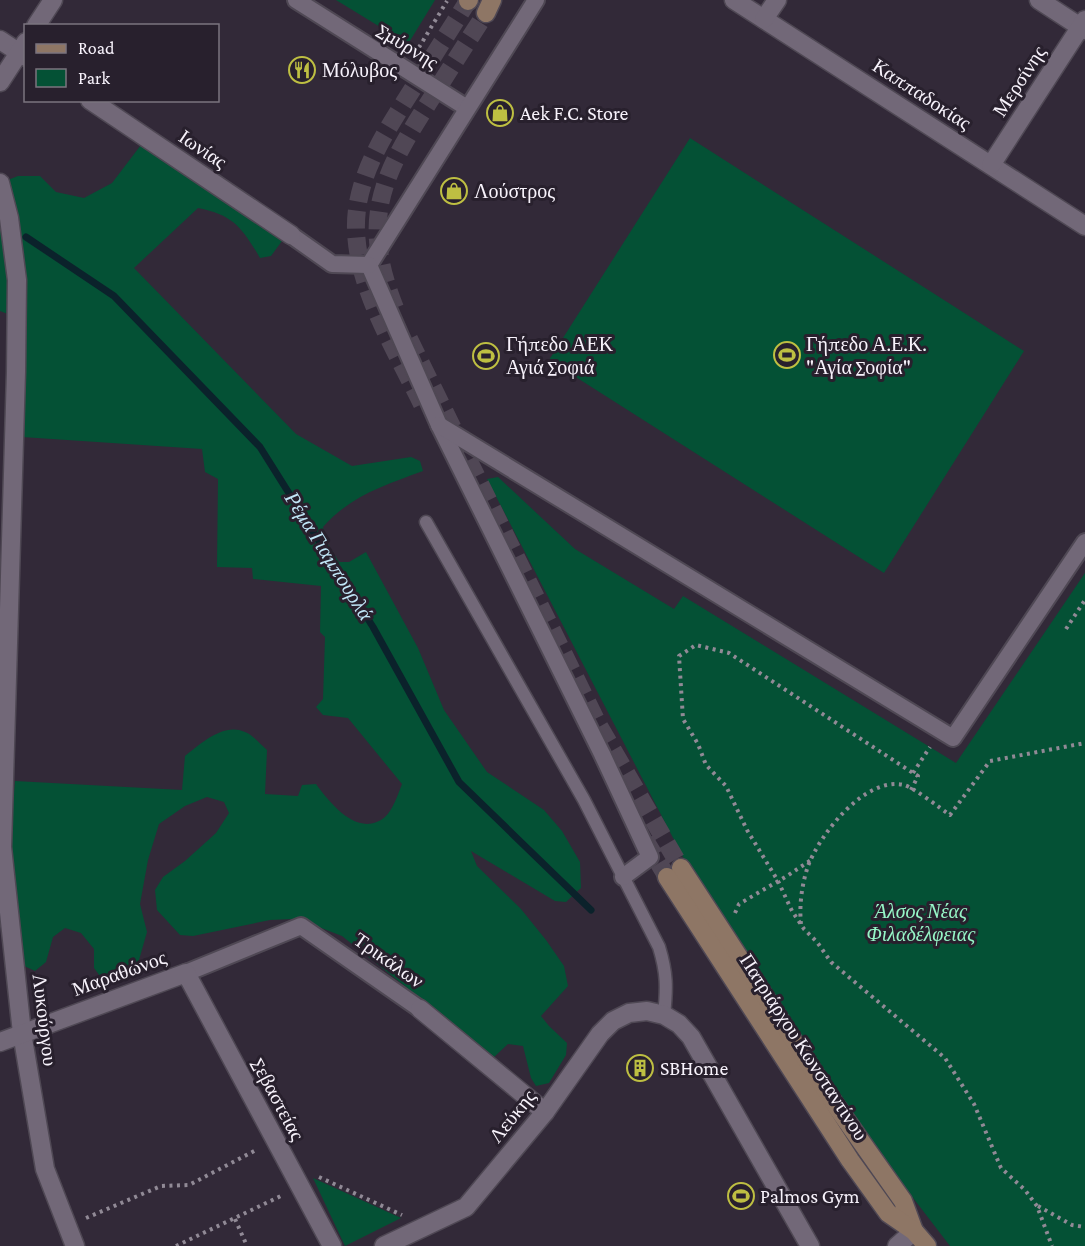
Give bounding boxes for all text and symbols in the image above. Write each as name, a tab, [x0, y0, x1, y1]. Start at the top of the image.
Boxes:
street label: Σμύρνης	[373, 19, 443, 74]
legend	[24, 24, 219, 102]
text: Road	[78, 38, 115, 58]
street label: Μερσίνης	[988, 42, 1051, 121]
street label: Καππαδοκίας	[869, 54, 975, 134]
restaurant icon: Μόλυβος	[287, 55, 317, 85]
place label: Μόλυβος	[322, 59, 397, 82]
text: Park	[78, 68, 110, 88]
shop icon: Aek F.C. Store	[485, 98, 515, 128]
place label: Aek F.C. Store	[520, 102, 629, 124]
street label: Ιωνίας	[175, 125, 231, 173]
shop icon: Λούστρος	[439, 176, 469, 206]
place label: Λούστρος	[474, 180, 555, 203]
place label: Γήπεδο ΑΕΚ Αγιά Σοφιά	[506, 333, 614, 379]
place label: Γήπεδο Α.Ε.Κ. "Αγία Σοφία"	[806, 333, 927, 379]
sports icon: Γήπεδο Α.Ε.Κ. "Αγία Σοφία"	[772, 340, 802, 370]
sports icon: Γήπεδο ΑΕΚ Αγιά Σοφιά	[471, 341, 501, 371]
water label: Ρέμα Γιαμπουρλά	[279, 486, 379, 625]
park label: Άλσος Νέας Φιλαδέλφειας	[867, 900, 976, 946]
street label: Τρικάλων	[349, 928, 428, 993]
street label: Μαραθώνος	[69, 946, 169, 1001]
street label: Πατριάρχου Κωνσταντίνου	[735, 950, 873, 1145]
street label: Λυκούργου	[27, 973, 62, 1068]
building icon: SBHome	[625, 1053, 655, 1083]
street label: Σεβαστείας	[246, 1054, 309, 1144]
place label: SBHome	[660, 1057, 728, 1079]
street label: Λεύκης	[484, 1085, 541, 1147]
sports icon: Palmos Gym	[726, 1181, 756, 1211]
place label: Palmos Gym	[760, 1185, 860, 1208]

